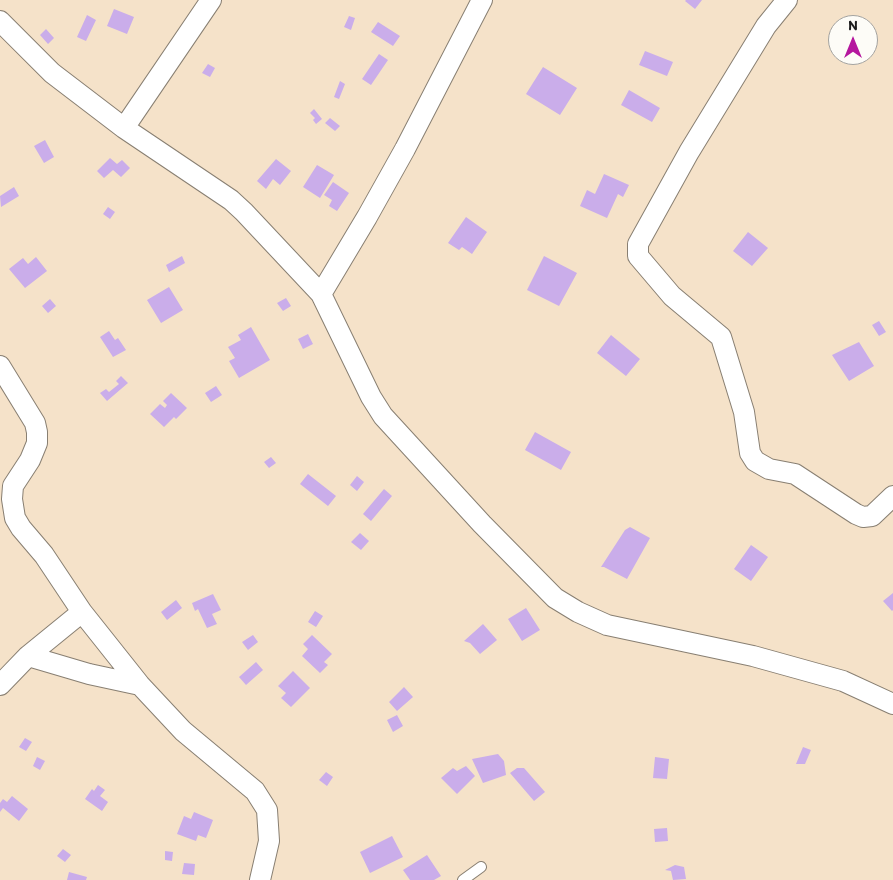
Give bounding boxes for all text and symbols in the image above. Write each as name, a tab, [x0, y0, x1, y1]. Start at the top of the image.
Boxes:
north arrow	[828, 15, 878, 65]
text: N	[848, 17, 858, 34]

